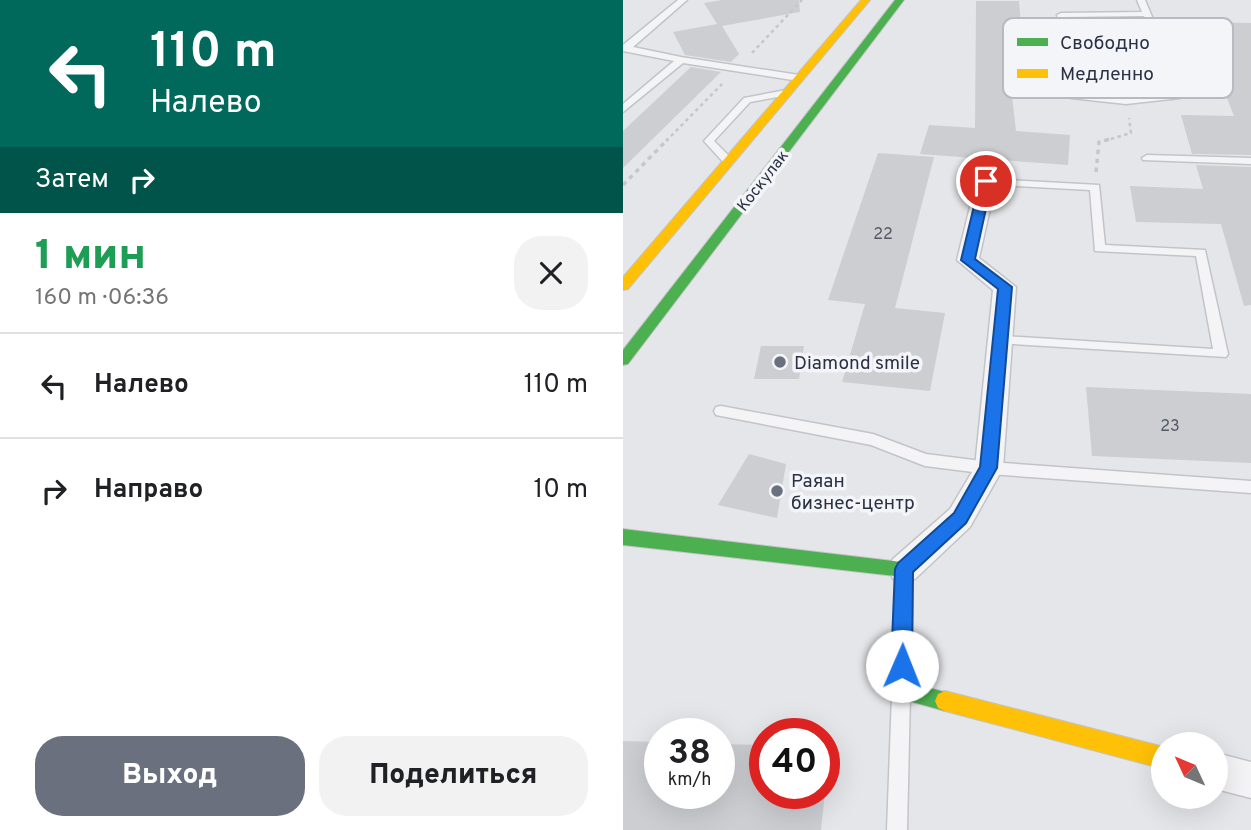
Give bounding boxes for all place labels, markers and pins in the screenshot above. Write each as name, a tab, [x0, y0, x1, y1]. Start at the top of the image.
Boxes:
pin	[956, 151, 1016, 211]
place label: Diamond smile	[794, 352, 920, 376]
marker: Diamond smile	[772, 354, 788, 370]
place label: Раяан бизнес-центр	[791, 470, 915, 516]
marker: Раяан бизнес-центр	[769, 483, 785, 499]

